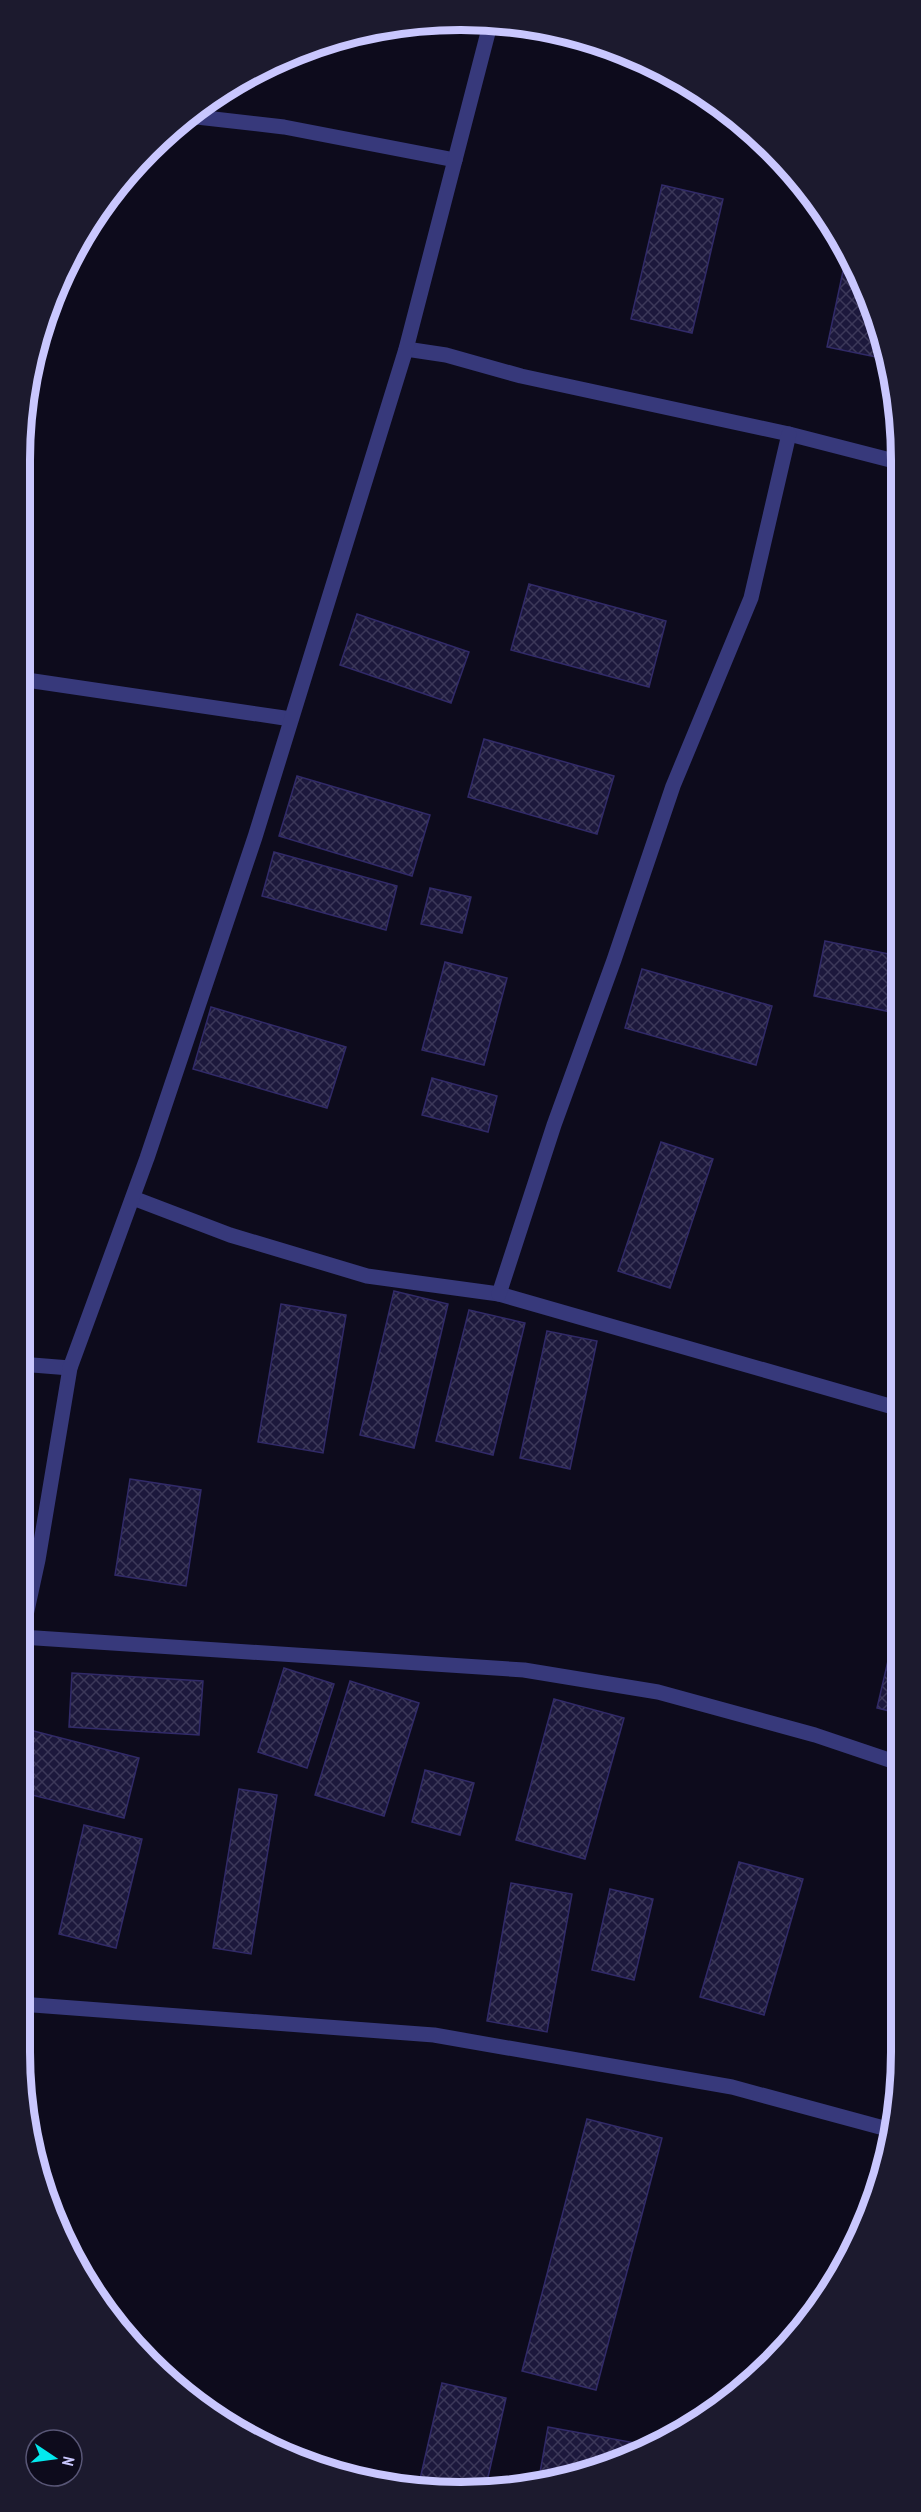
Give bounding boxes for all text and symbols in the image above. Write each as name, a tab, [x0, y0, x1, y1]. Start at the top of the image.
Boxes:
north arrow	[24, 2428, 84, 2488]
text: N	[58, 2455, 79, 2468]

